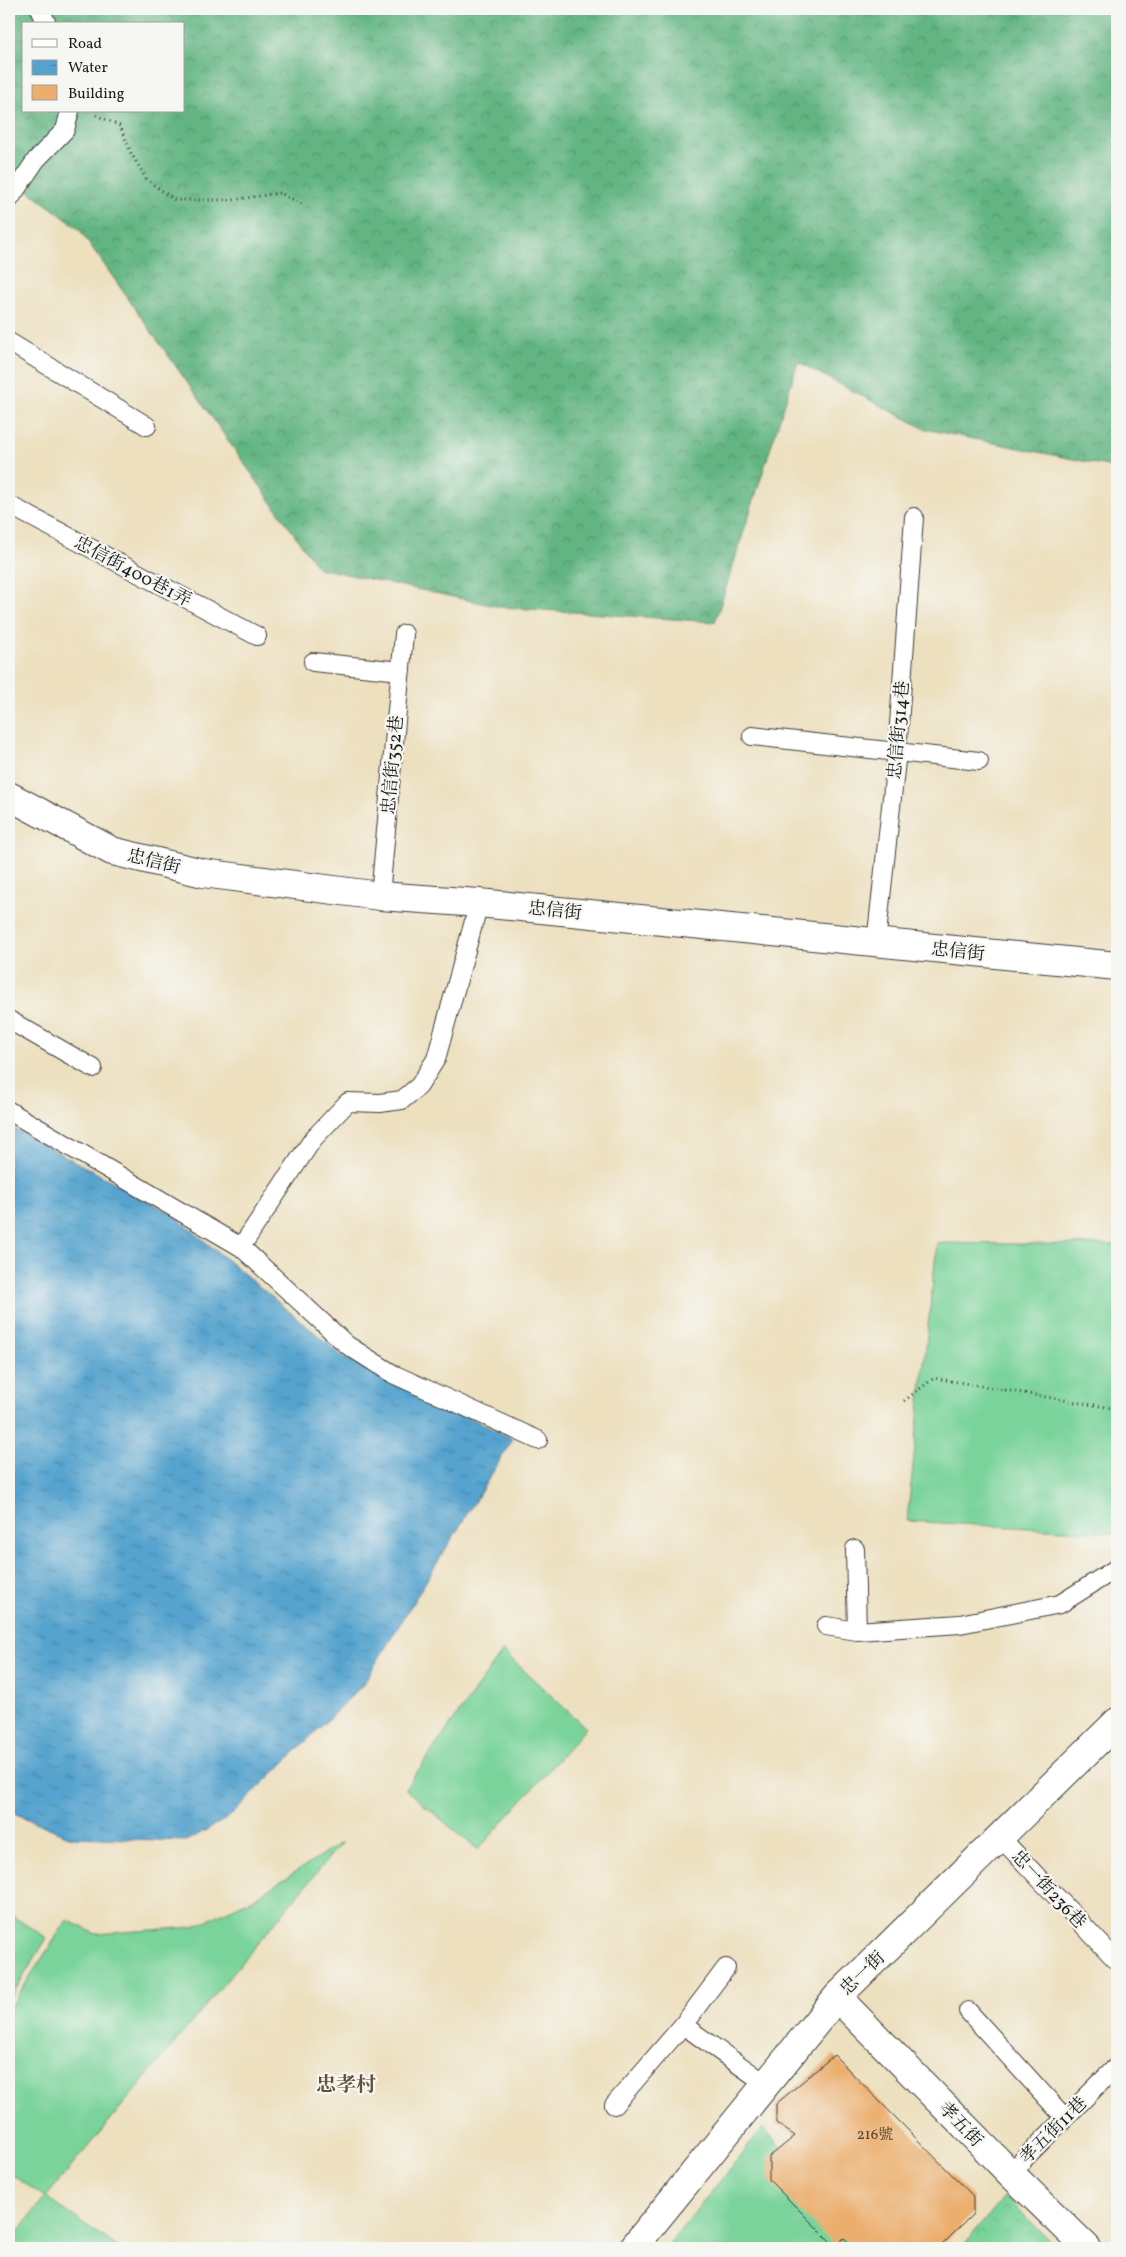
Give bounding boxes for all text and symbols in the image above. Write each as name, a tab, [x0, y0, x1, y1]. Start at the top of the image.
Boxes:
legend	[22, 22, 185, 112]
text: Road	[68, 34, 102, 55]
text: Water	[68, 58, 108, 79]
text: Building	[68, 84, 125, 105]
street label: 忠信街400巷1弄	[69, 531, 195, 614]
street label: 忠信街314巷	[883, 680, 916, 781]
street label: 忠信街352巷	[377, 714, 410, 816]
street label: 忠信街	[124, 844, 183, 881]
street label: 忠信街	[527, 896, 583, 927]
street label: 忠信街	[930, 937, 986, 968]
street label: 忠一街236巷	[1005, 1845, 1091, 1935]
street label: 忠一街	[835, 1946, 891, 2002]
district label: 忠孝村	[316, 2072, 376, 2100]
street label: 孝五街11巷	[1015, 2092, 1093, 2170]
street label: 孝五街	[932, 2097, 988, 2153]
house number: 216號	[857, 2125, 893, 2146]

